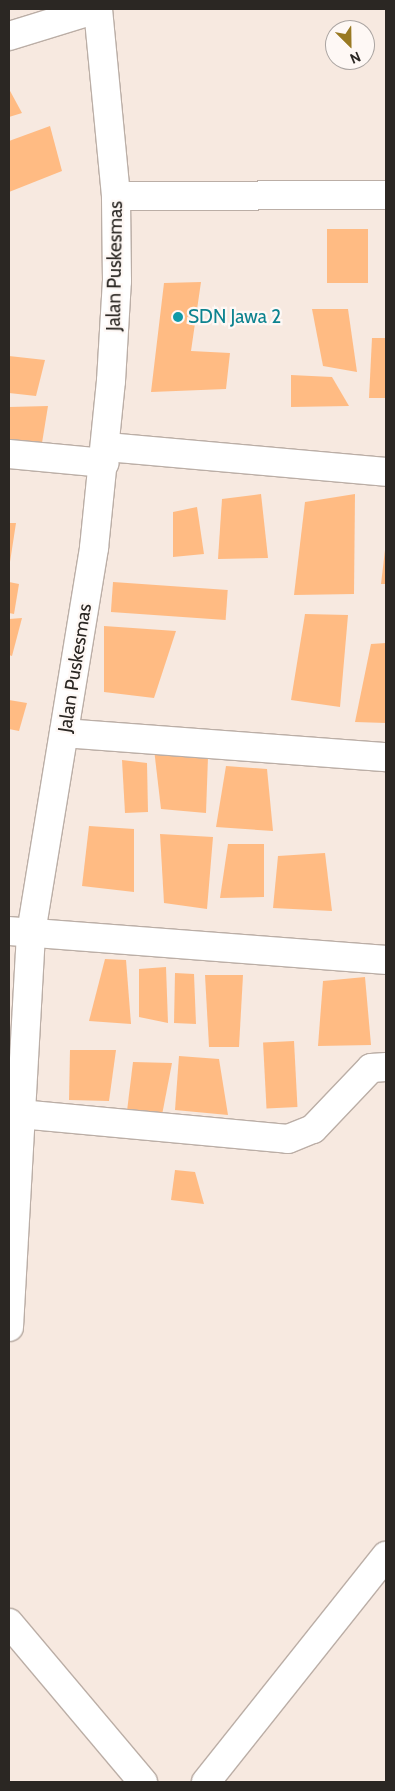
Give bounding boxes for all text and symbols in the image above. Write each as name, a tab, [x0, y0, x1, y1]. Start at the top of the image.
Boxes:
north arrow	[325, 20, 375, 70]
text: N	[347, 48, 364, 68]
street label: Jalan Puskesmas	[102, 201, 128, 331]
place label: SDN Jawa 2	[188, 306, 281, 328]
marker: SDN Jawa 2	[172, 311, 184, 323]
street label: Jalan Puskesmas	[54, 602, 96, 734]

